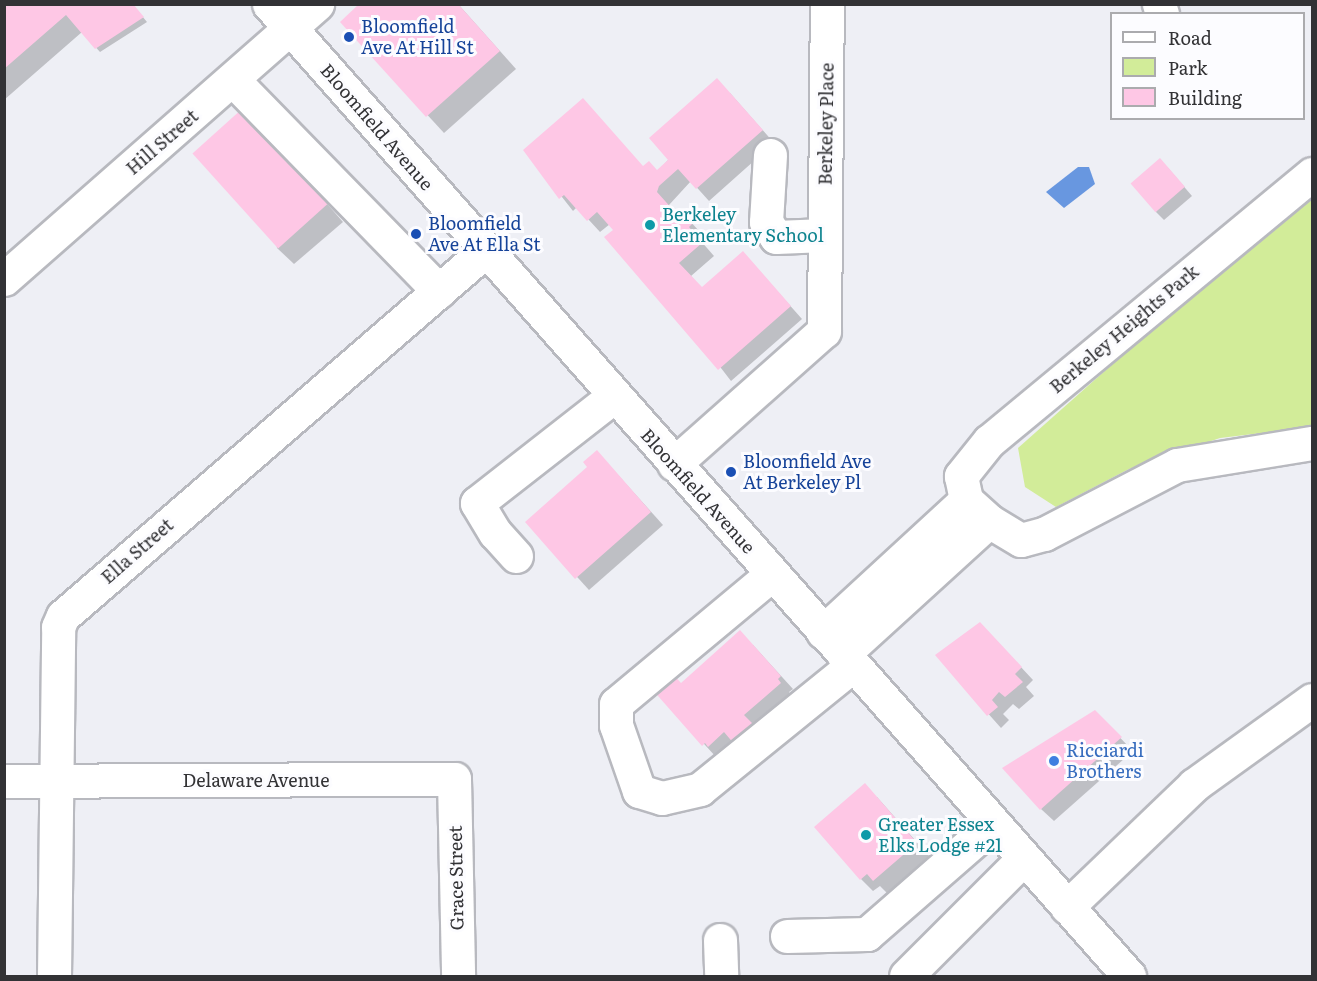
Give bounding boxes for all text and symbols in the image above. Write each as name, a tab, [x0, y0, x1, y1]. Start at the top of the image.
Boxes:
legend	[1110, 12, 1305, 120]
place label: Bloomfield Ave At Hill St	[361, 16, 474, 58]
text: Road	[1168, 24, 1212, 51]
marker: Bloomfield Ave At Hill St	[342, 30, 356, 44]
text: Park	[1168, 54, 1207, 81]
street label: Bloomfield Avenue	[316, 59, 438, 195]
street label: Berkeley Place	[814, 63, 838, 185]
text: Building	[1168, 84, 1242, 111]
street label: Hill Street	[122, 105, 202, 179]
place label: Berkeley Elementary School	[662, 204, 824, 246]
place label: Bloomfield Ave At Ella St	[428, 213, 541, 256]
marker: Berkeley Elementary School	[643, 218, 657, 232]
marker: Bloomfield Ave At Ella St	[409, 227, 423, 241]
street label: Berkeley Heights Park	[1045, 260, 1203, 398]
street label: Bloomfield Avenue	[636, 424, 760, 558]
place label: Bloomfield Ave At Berkeley Pl	[743, 451, 871, 494]
marker: Bloomfield Ave At Berkeley Pl	[724, 465, 738, 479]
street label: Ella Street	[97, 514, 177, 588]
place label: Ricciardi Brothers	[1066, 740, 1144, 783]
marker: Ricciardi Brothers	[1047, 754, 1061, 768]
street label: Delaware Avenue	[182, 769, 330, 791]
place label: Greater Essex Elks Lodge #21	[878, 814, 1002, 856]
street label: Grace Street	[444, 825, 468, 931]
marker: Greater Essex Elks Lodge #21	[859, 828, 873, 842]

